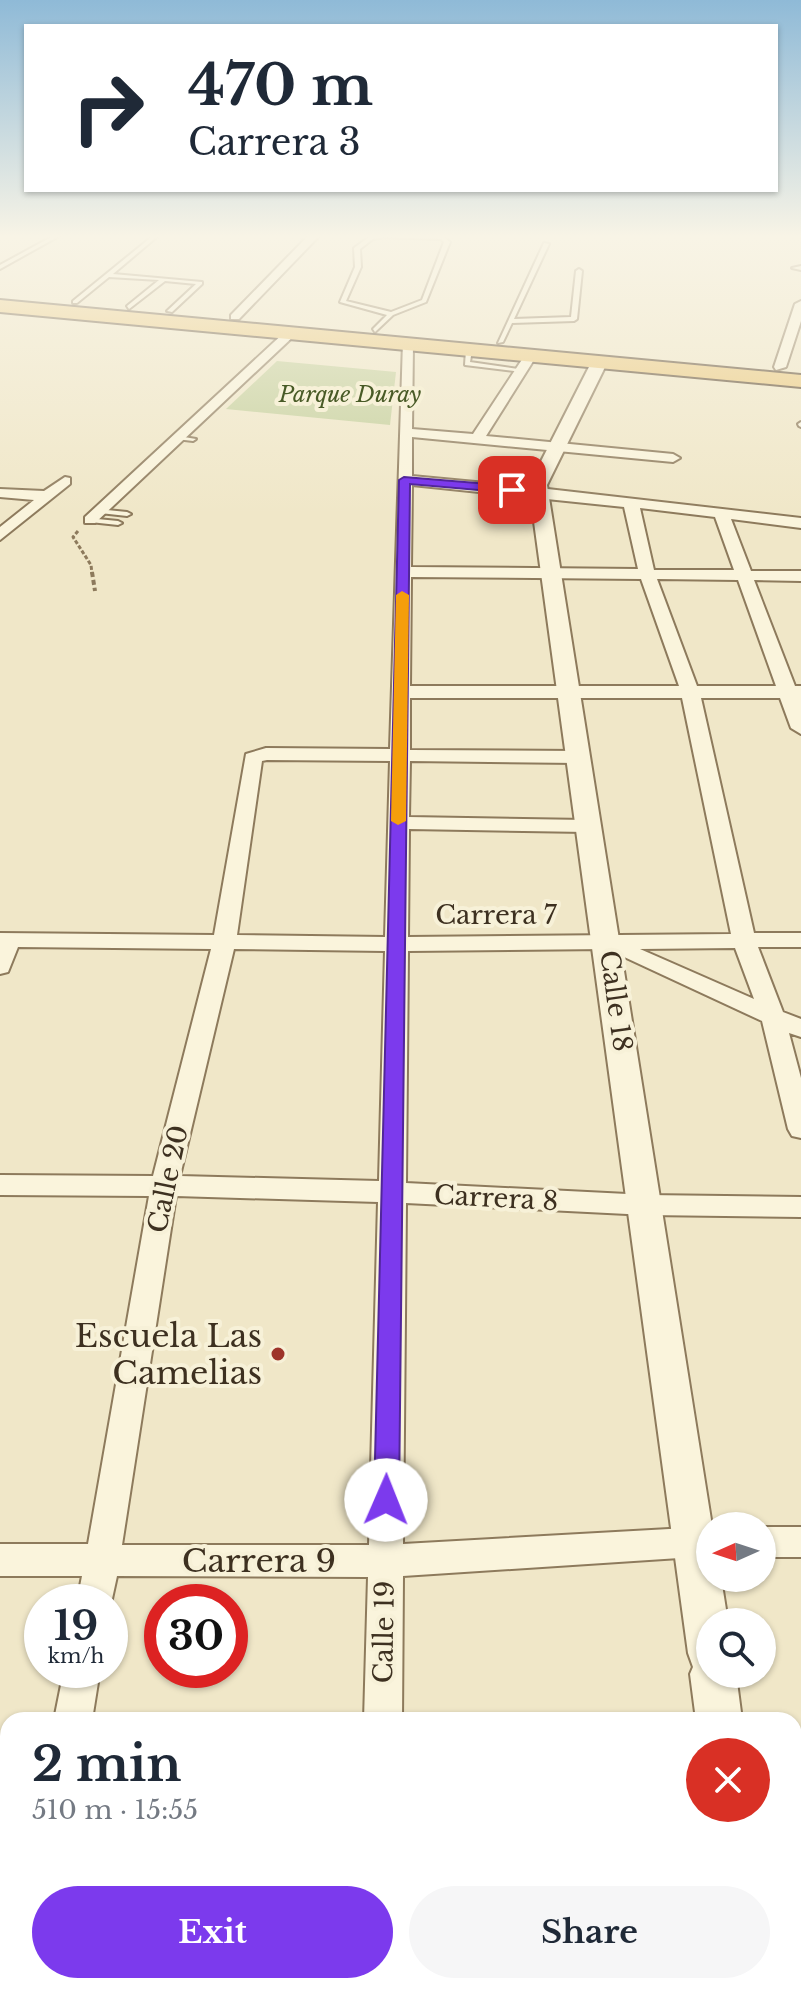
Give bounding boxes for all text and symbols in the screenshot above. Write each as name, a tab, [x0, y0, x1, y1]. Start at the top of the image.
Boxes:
text: 470 m	[188, 51, 373, 120]
icon: right	[56, 56, 160, 160]
text: Carrera 3	[188, 120, 361, 165]
park label: Parque Duray	[278, 381, 422, 408]
pin	[478, 456, 546, 524]
icon: arrive	[490, 468, 534, 512]
street label: Carrera 7	[435, 899, 558, 931]
street label: Calle 18	[593, 948, 639, 1054]
street label: Calle 20	[141, 1122, 195, 1236]
street label: Carrera 8	[433, 1179, 559, 1217]
place label: Escuela Las Camelias	[75, 1316, 262, 1393]
marker: Escuela Las Camelias	[269, 1345, 287, 1363]
position arrow	[344, 1458, 428, 1542]
north arrow	[696, 1512, 776, 1592]
map controls	[696, 1512, 776, 1688]
street label: Carrera 9	[182, 1541, 336, 1581]
street label: Calle 19	[367, 1580, 401, 1684]
speed limit sign: 30	[144, 1584, 248, 1688]
text: 19	[54, 1601, 98, 1651]
button: search	[696, 1608, 776, 1688]
text: km/h	[48, 1644, 104, 1668]
text: 2 min	[32, 1734, 181, 1794]
button: close	[686, 1738, 770, 1822]
text: 510 m · 15:55	[32, 1794, 198, 1826]
button: Exit	[32, 1886, 393, 1978]
button: Share	[409, 1886, 770, 1978]

